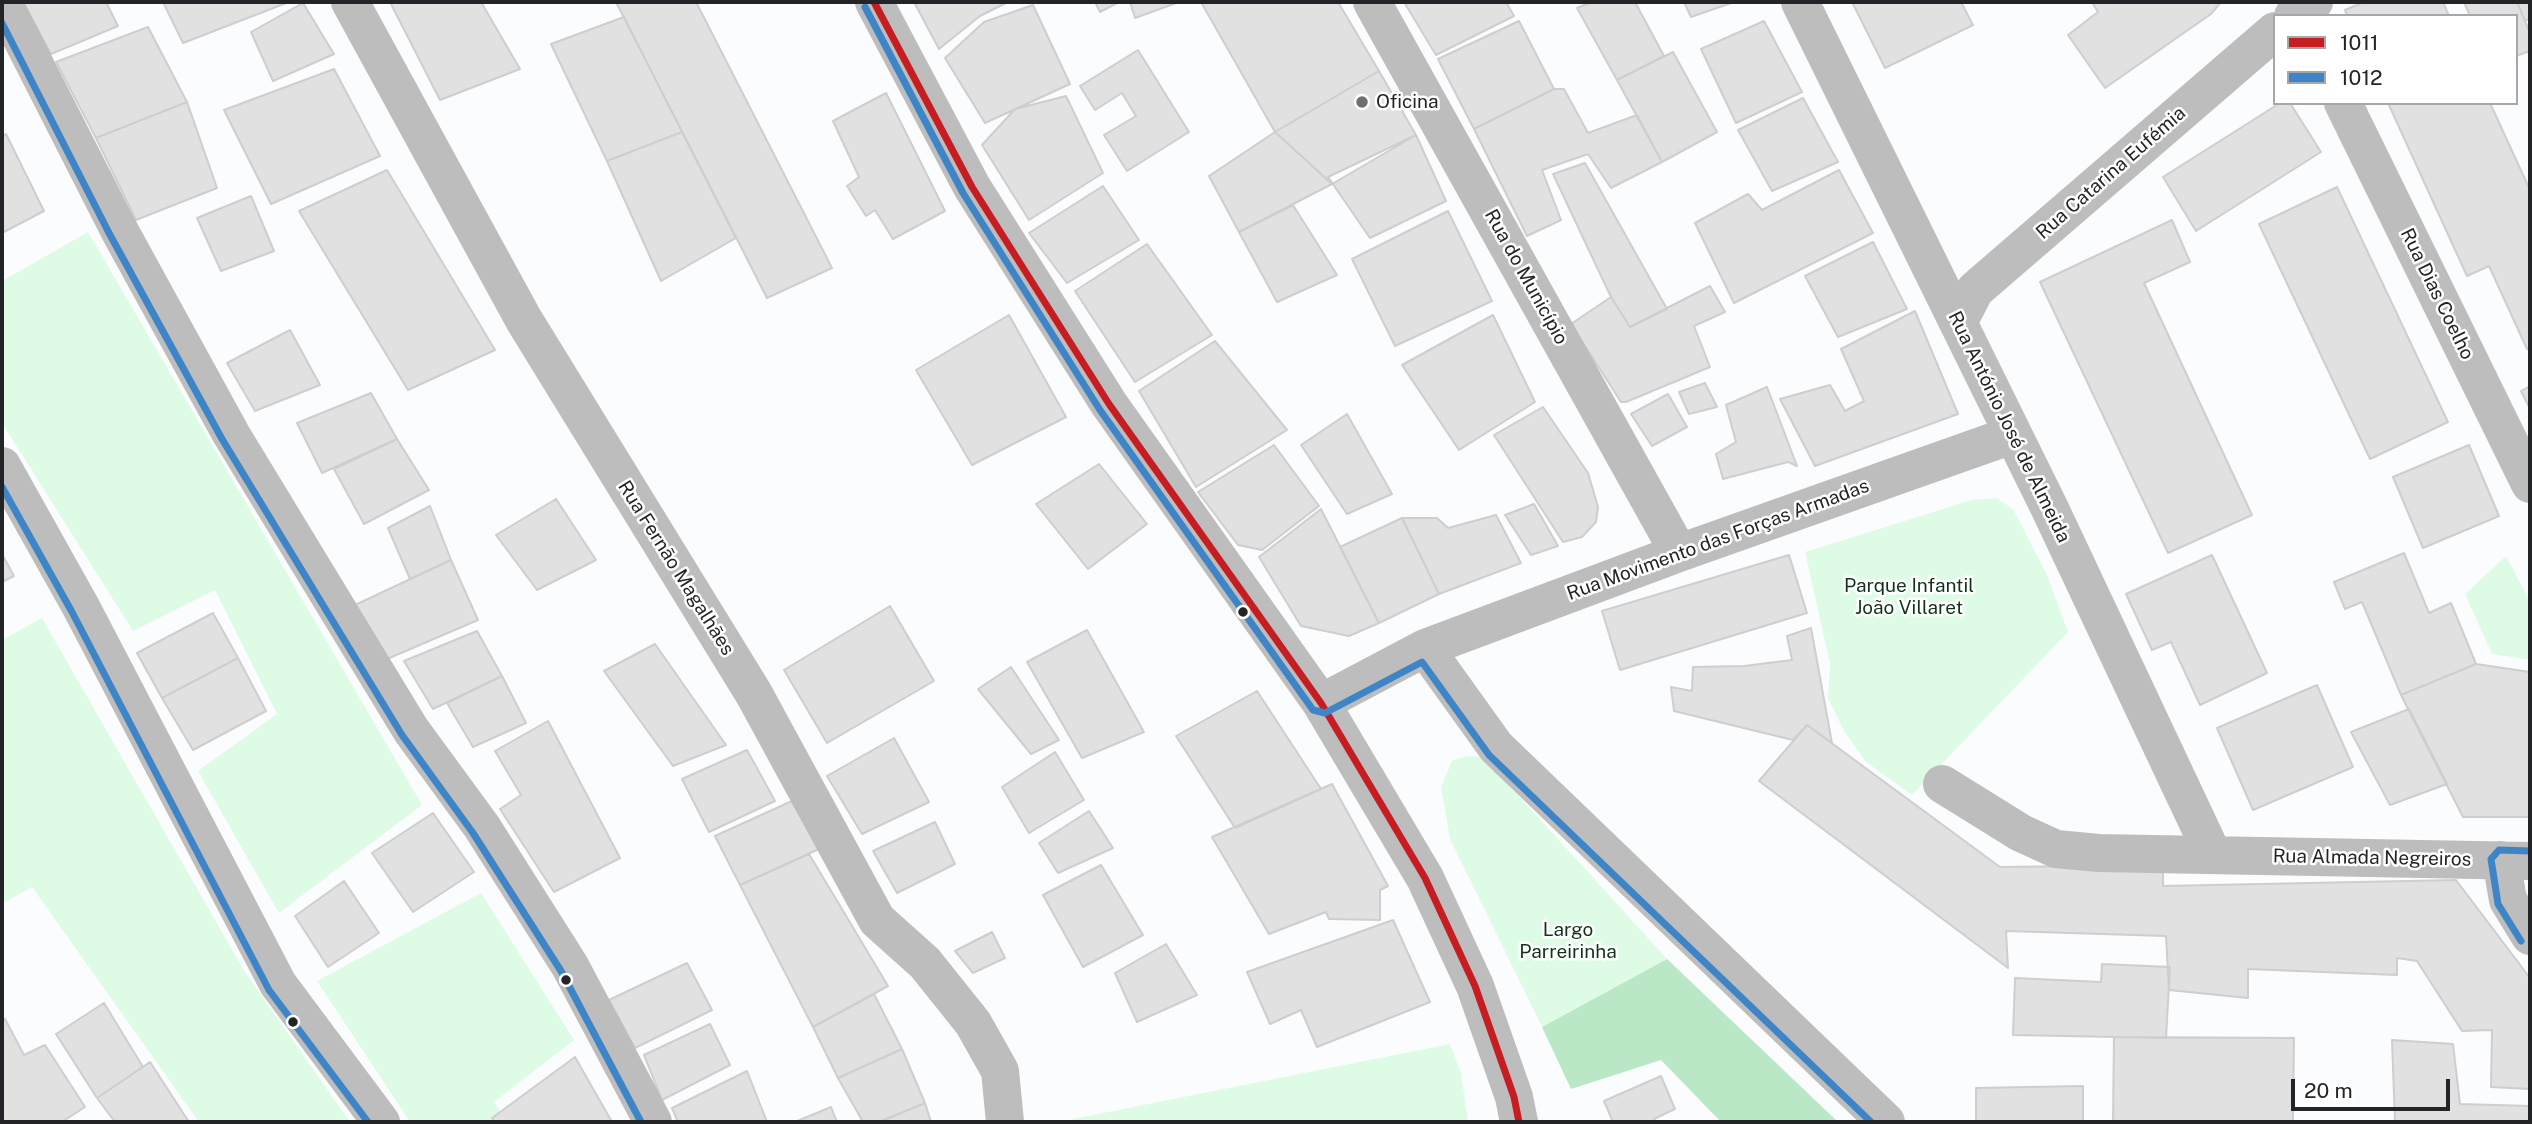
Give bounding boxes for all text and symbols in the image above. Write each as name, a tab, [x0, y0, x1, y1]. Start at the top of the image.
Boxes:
legend	[2273, 14, 2518, 105]
text: 1011	[2340, 30, 2379, 55]
text: 1012	[2340, 65, 2382, 90]
place label: Oficina	[1376, 91, 1439, 113]
marker: Oficina	[1354, 94, 1370, 110]
street label: Rua Catarina Eufémia	[2032, 102, 2190, 244]
street label: Rua do Município	[1479, 205, 1573, 349]
street label: Rua Dias Coelho	[2395, 225, 2479, 363]
street label: Rua António José de Almeida	[1943, 308, 2075, 546]
street label: Rua Movimento das Forças Armadas	[1564, 475, 1872, 605]
street label: Rua Fernão Magalhães	[613, 476, 739, 660]
park label: Parque Infantil João Villaret	[1844, 575, 1974, 619]
unlabelled marker	[1236, 605, 1250, 619]
street label: Rua Almada Negreiros	[2273, 845, 2471, 871]
park label: Largo Parreirinha	[1519, 919, 1617, 963]
unlabelled marker	[559, 973, 573, 987]
unlabelled marker	[286, 1015, 300, 1029]
scale bar	[2294, 1064, 2453, 1108]
text: 20 m	[2304, 1078, 2353, 1103]

